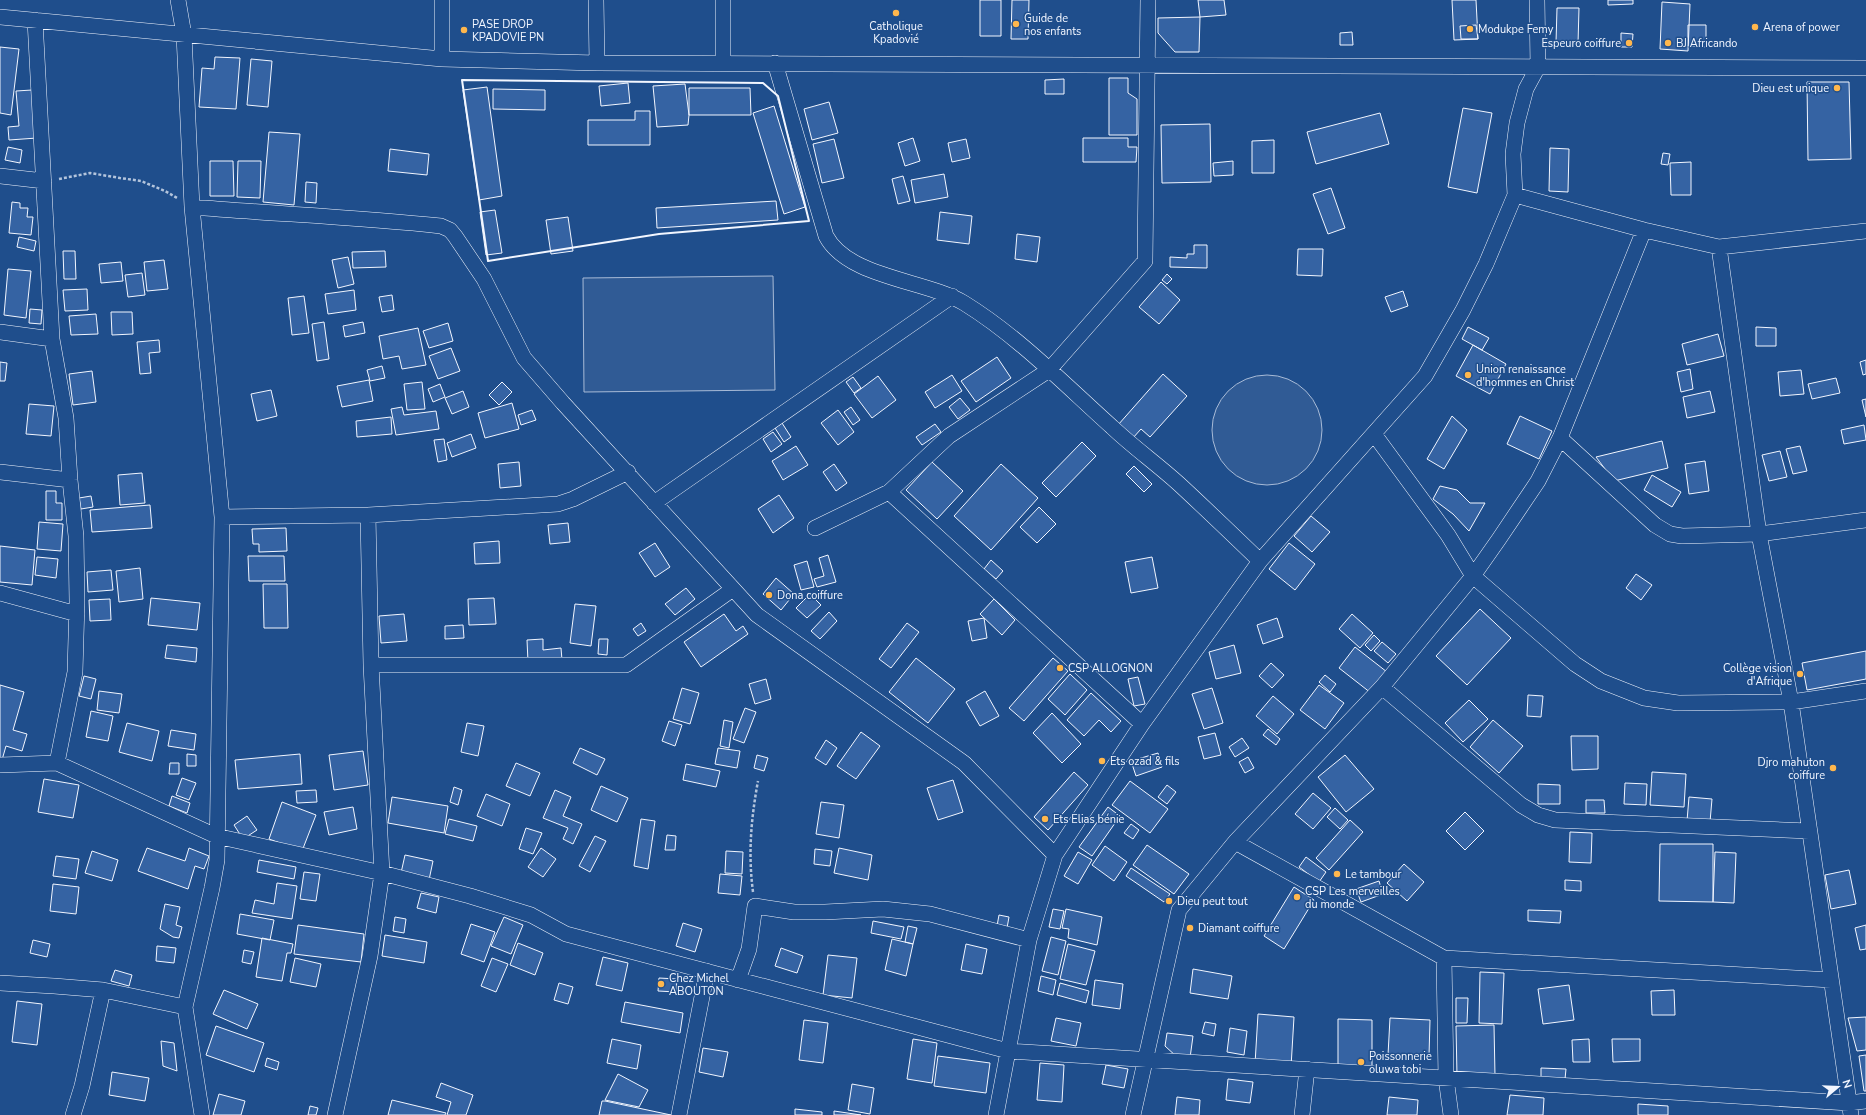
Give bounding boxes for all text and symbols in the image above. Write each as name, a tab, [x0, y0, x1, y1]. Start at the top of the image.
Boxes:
marker: Catholique Kpadovié	[891, 8, 901, 18]
place label: Guide de nos enfants	[1024, 11, 1081, 39]
place label: PASE DROP KPADOVIE PN	[472, 17, 544, 45]
place label: Catholique Kpadovié	[869, 19, 923, 47]
marker: Guide de nos enfants	[1011, 19, 1021, 29]
place label: Arena of power	[1763, 20, 1840, 35]
place label: Modukpe Femy	[1478, 22, 1554, 37]
marker: Arena of power	[1750, 22, 1760, 32]
marker: Modukpe Femy	[1465, 24, 1475, 34]
marker: PASE DROP KPADOVIE PN	[459, 25, 469, 35]
place label: Espeuro coiffure	[1541, 36, 1621, 51]
place label: BJ Africando	[1676, 36, 1738, 51]
marker: Espeuro coiffure	[1624, 38, 1634, 48]
marker: BJ Africando	[1663, 38, 1673, 48]
place label: Dieu est unique	[1752, 81, 1829, 96]
marker: Dieu est unique	[1832, 83, 1842, 93]
place label: Union renaissance d'hommes en Christ	[1476, 362, 1574, 390]
marker: Union renaissance d'hommes en Christ	[1463, 370, 1473, 380]
place label: Dona coiffure	[777, 588, 843, 603]
marker: Dona coiffure	[764, 590, 774, 600]
place label: CSP ALLOGNON	[1068, 661, 1153, 676]
place label: Collège vision d'Afrique	[1723, 661, 1792, 689]
marker: CSP ALLOGNON	[1055, 663, 1065, 673]
marker: Collège vision d'Afrique	[1795, 669, 1805, 679]
place label: Ets ozad & fils	[1110, 754, 1180, 769]
place label: Djro mahuton coiffure	[1758, 755, 1825, 783]
marker: Ets ozad & fils	[1097, 756, 1107, 766]
marker: Djro mahuton coiffure	[1828, 763, 1838, 773]
place label: Ets Elias bénie	[1053, 812, 1125, 827]
marker: Ets Elias bénie	[1040, 814, 1050, 824]
place label: Le tambour	[1345, 867, 1401, 882]
marker: Le tambour	[1332, 869, 1342, 879]
place label: CSP Les merveilles du monde	[1305, 884, 1400, 912]
marker: CSP Les merveilles du monde	[1292, 892, 1302, 902]
place label: Dieu peut tout	[1177, 894, 1248, 909]
marker: Dieu peut tout	[1164, 896, 1174, 906]
place label: Diamant coiffure	[1198, 921, 1280, 936]
marker: Diamant coiffure	[1185, 923, 1195, 933]
place label: Chez Michel ABOUTON	[669, 971, 730, 999]
marker: Chez Michel ABOUTON	[656, 979, 666, 989]
place label: Poissonnerie oluwa tobi	[1369, 1049, 1432, 1077]
marker: Poissonnerie oluwa tobi	[1356, 1057, 1366, 1067]
north arrow	[1818, 1067, 1858, 1107]
text: N	[1839, 1078, 1855, 1090]

